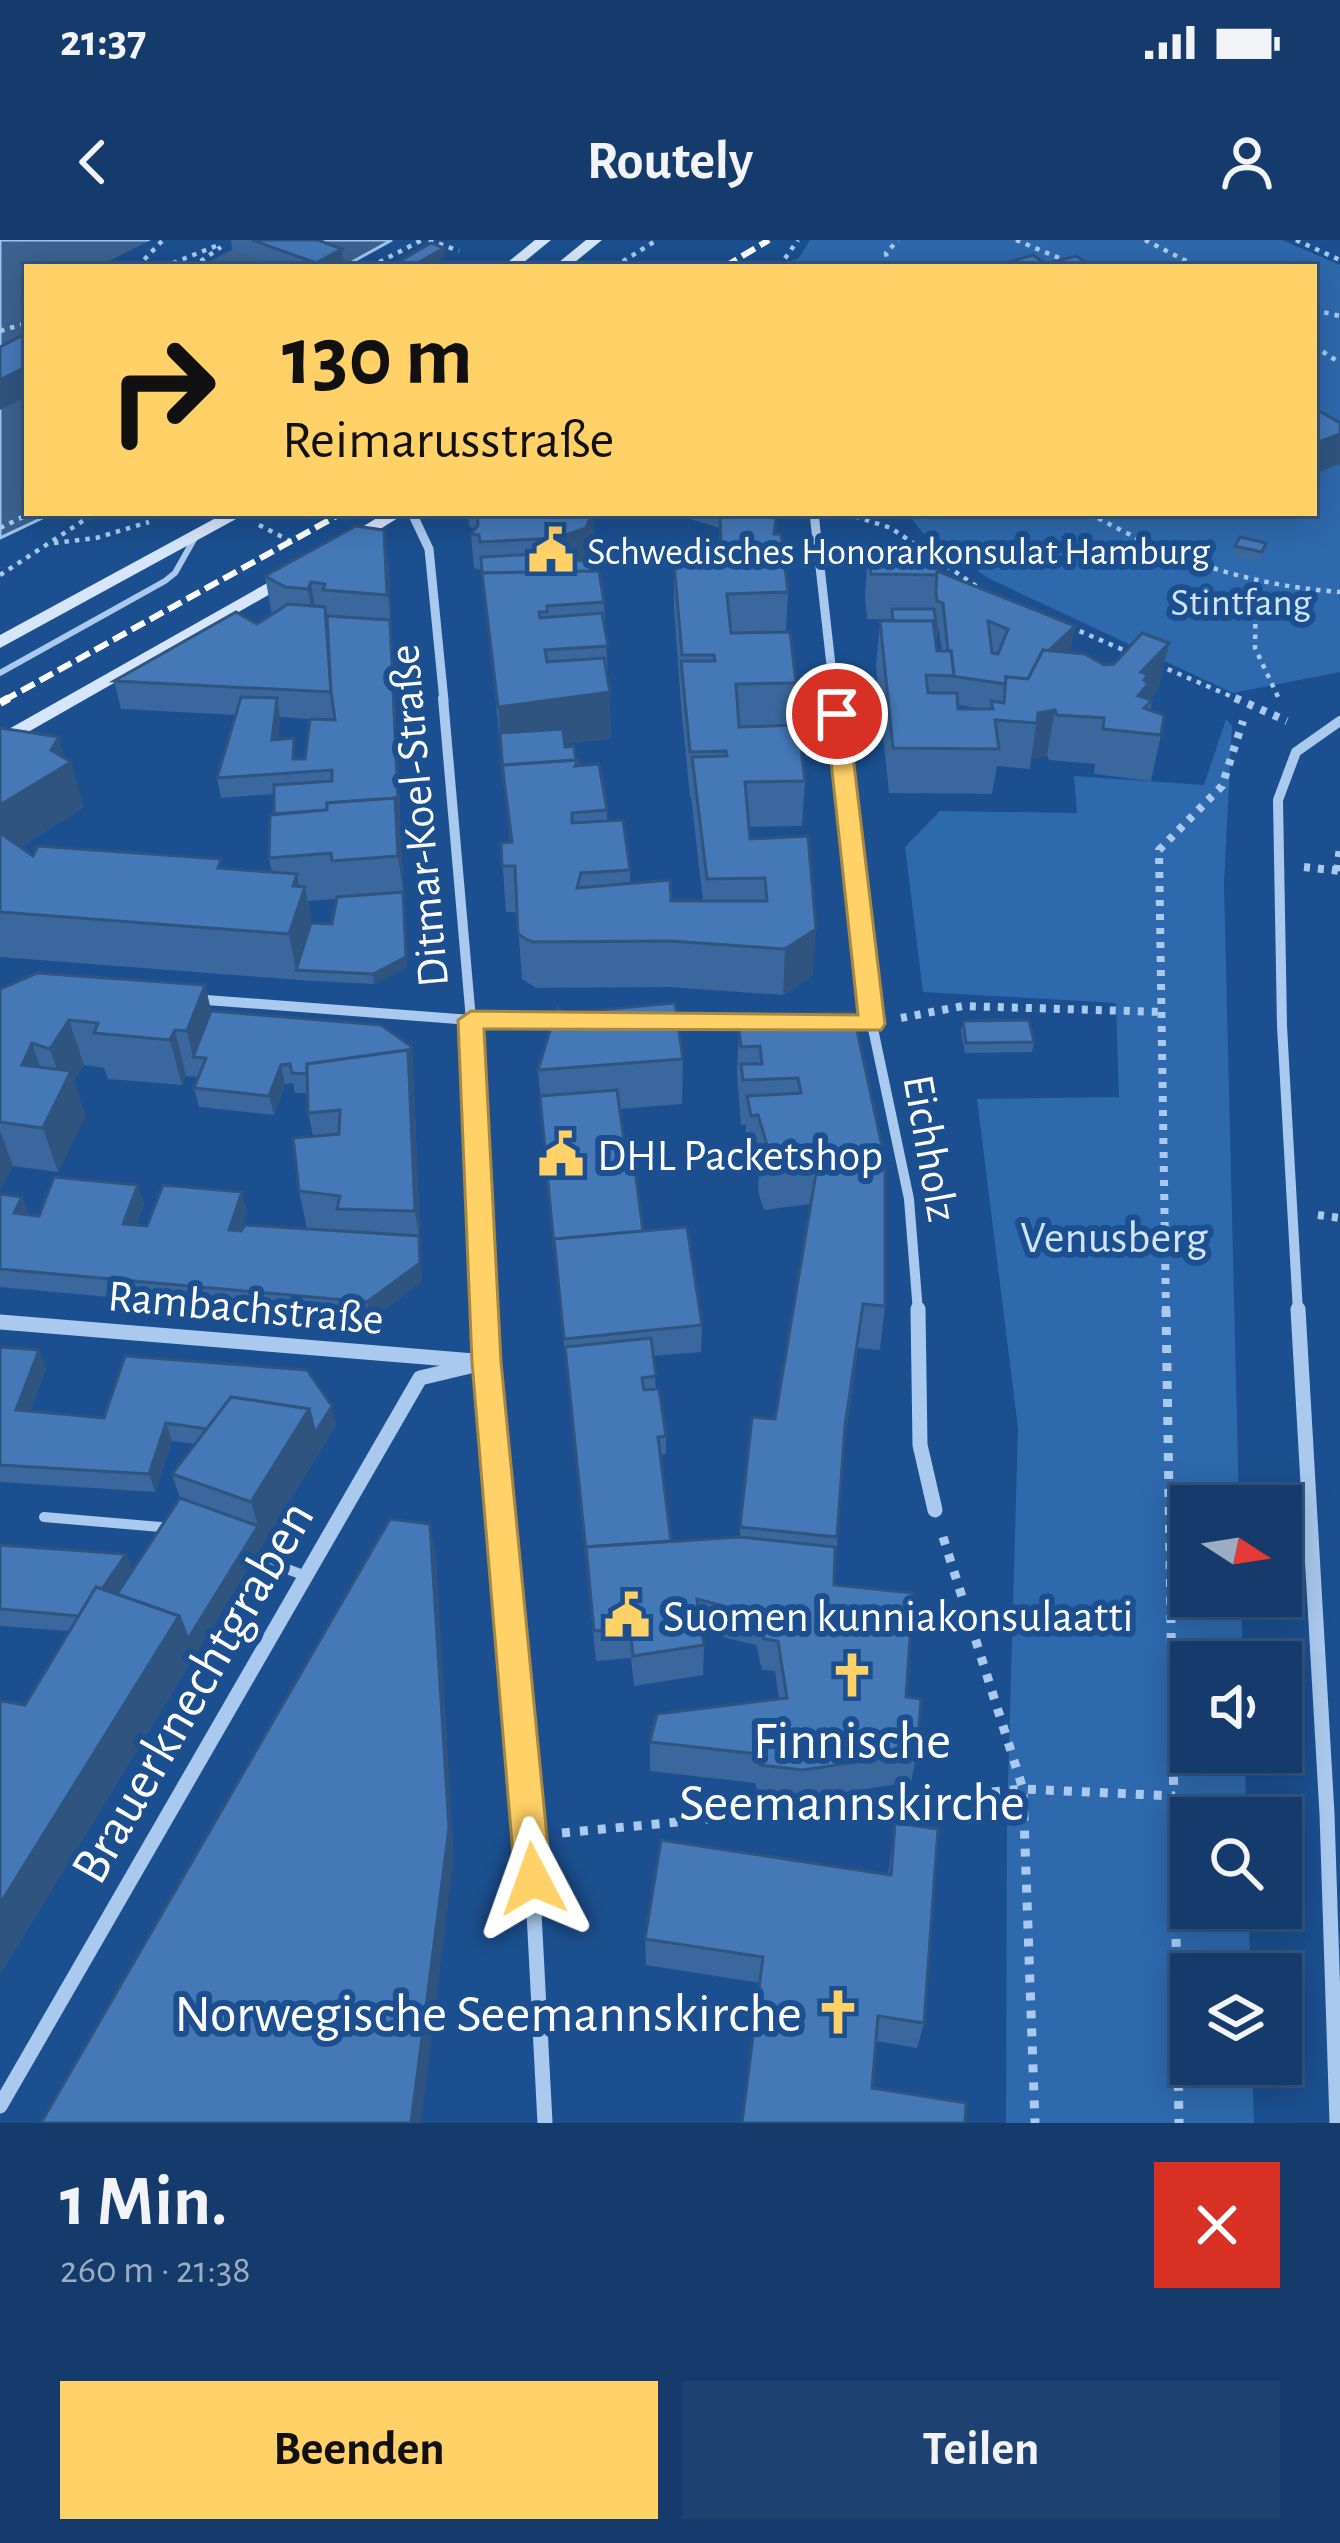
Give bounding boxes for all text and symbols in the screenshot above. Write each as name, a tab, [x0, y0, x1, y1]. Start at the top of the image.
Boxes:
text: 21:37	[60, 19, 147, 64]
icon: back	[60, 129, 126, 195]
icon: person	[1214, 129, 1280, 195]
text: Routely	[587, 135, 753, 189]
icon: right	[84, 312, 240, 468]
text: 130 m	[282, 316, 473, 400]
text: Reimarusstraße	[282, 414, 614, 468]
public building icon: Schwedisches Honorarkonsulat Hamburg	[526, 525, 576, 575]
place label: Schwedisches Honorarkonsulat Hamburg	[587, 533, 1210, 572]
park label: Stintfang	[1170, 584, 1312, 623]
street label: Ditmar-Koel-Straße	[382, 643, 457, 989]
pin	[786, 663, 888, 765]
icon: arrive	[804, 681, 870, 747]
street label: Eichholz	[894, 1071, 965, 1225]
public building icon: DHL Packetshop	[536, 1129, 586, 1179]
place label: DHL Packetshop	[597, 1134, 883, 1179]
park label: Venusberg	[1020, 1216, 1208, 1261]
street label: Rambachstraße	[106, 1274, 386, 1343]
north arrow	[1170, 1485, 1302, 1617]
map controls	[1170, 1485, 1302, 2085]
street label: Brauerknechtgraben	[62, 1492, 325, 1893]
public building icon: Suomen kunniakonsulaatti	[602, 1590, 652, 1640]
place label: Suomen kunniakonsulaatti	[663, 1595, 1133, 1640]
button: sound	[1170, 1641, 1302, 1773]
church icon: Finnische Seemannskirche	[827, 1650, 877, 1700]
place label: Finnische Seemannskirche	[679, 1715, 1025, 1831]
button: search	[1170, 1797, 1302, 1929]
position arrow	[470, 1816, 596, 1942]
button: layers	[1170, 1953, 1302, 2085]
church icon: Norwegische Seemannskirche	[813, 1987, 863, 2037]
place label: Norwegische Seemannskirche	[174, 1988, 802, 2042]
button: close	[1154, 2162, 1280, 2288]
text: 1 Min.	[60, 2166, 228, 2238]
text: 260 m · 21:38	[60, 2251, 251, 2290]
button: Beenden	[60, 2381, 658, 2519]
button: Teilen	[682, 2381, 1280, 2519]

